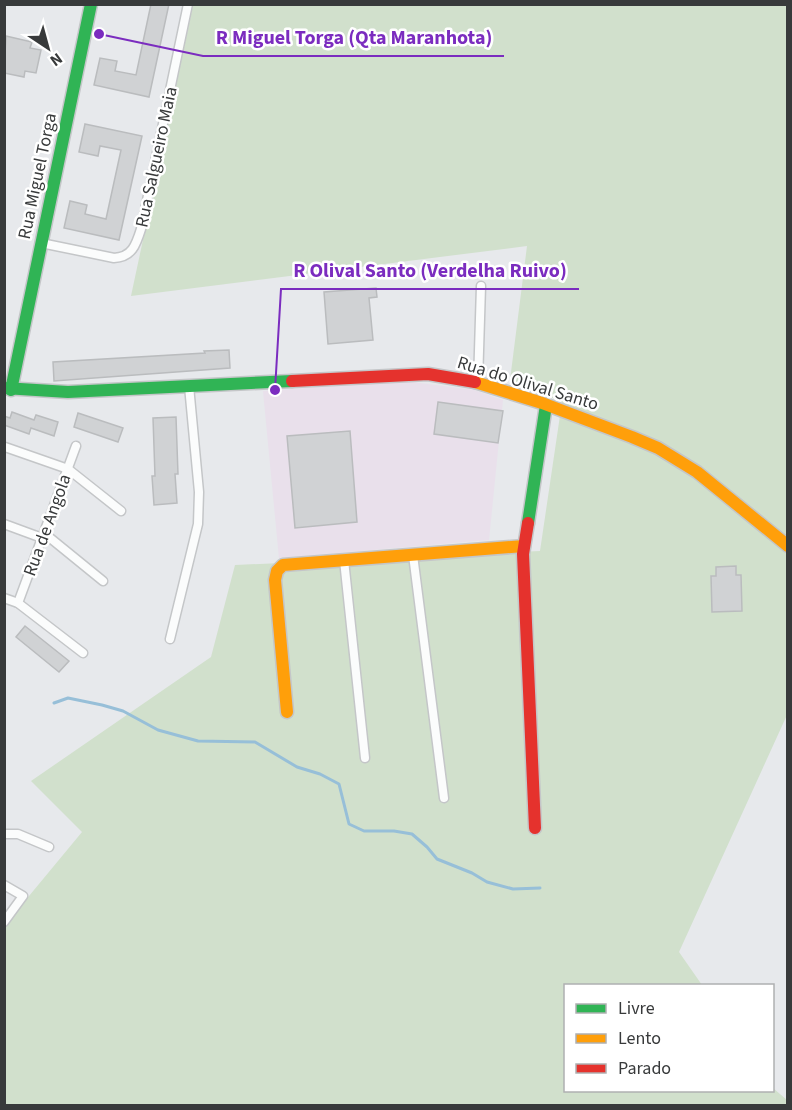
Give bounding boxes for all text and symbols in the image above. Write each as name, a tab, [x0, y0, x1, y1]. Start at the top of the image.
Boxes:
north arrow	[18, 18, 78, 78]
callout: R Miguel Torga (Qta Maranhota)	[203, 18, 504, 56]
text: R Miguel Torga (Qta Maranhota)	[216, 24, 492, 52]
text: N	[45, 47, 67, 71]
street label: Rua Salgueiro Maia	[129, 84, 184, 230]
street label: Rua Miguel Torga	[12, 111, 63, 241]
callout: R Olival Santo (Verdelha Ruivo)	[281, 251, 579, 289]
text: R Olival Santo (Verdelha Ruivo)	[293, 257, 567, 285]
street label: Rua do Olival Santo	[454, 350, 602, 417]
street label: Rua de Angola	[17, 471, 78, 580]
legend	[564, 984, 774, 1092]
text: Livre	[618, 996, 655, 1021]
text: Lento	[618, 1026, 661, 1051]
text: Parado	[618, 1056, 671, 1081]

